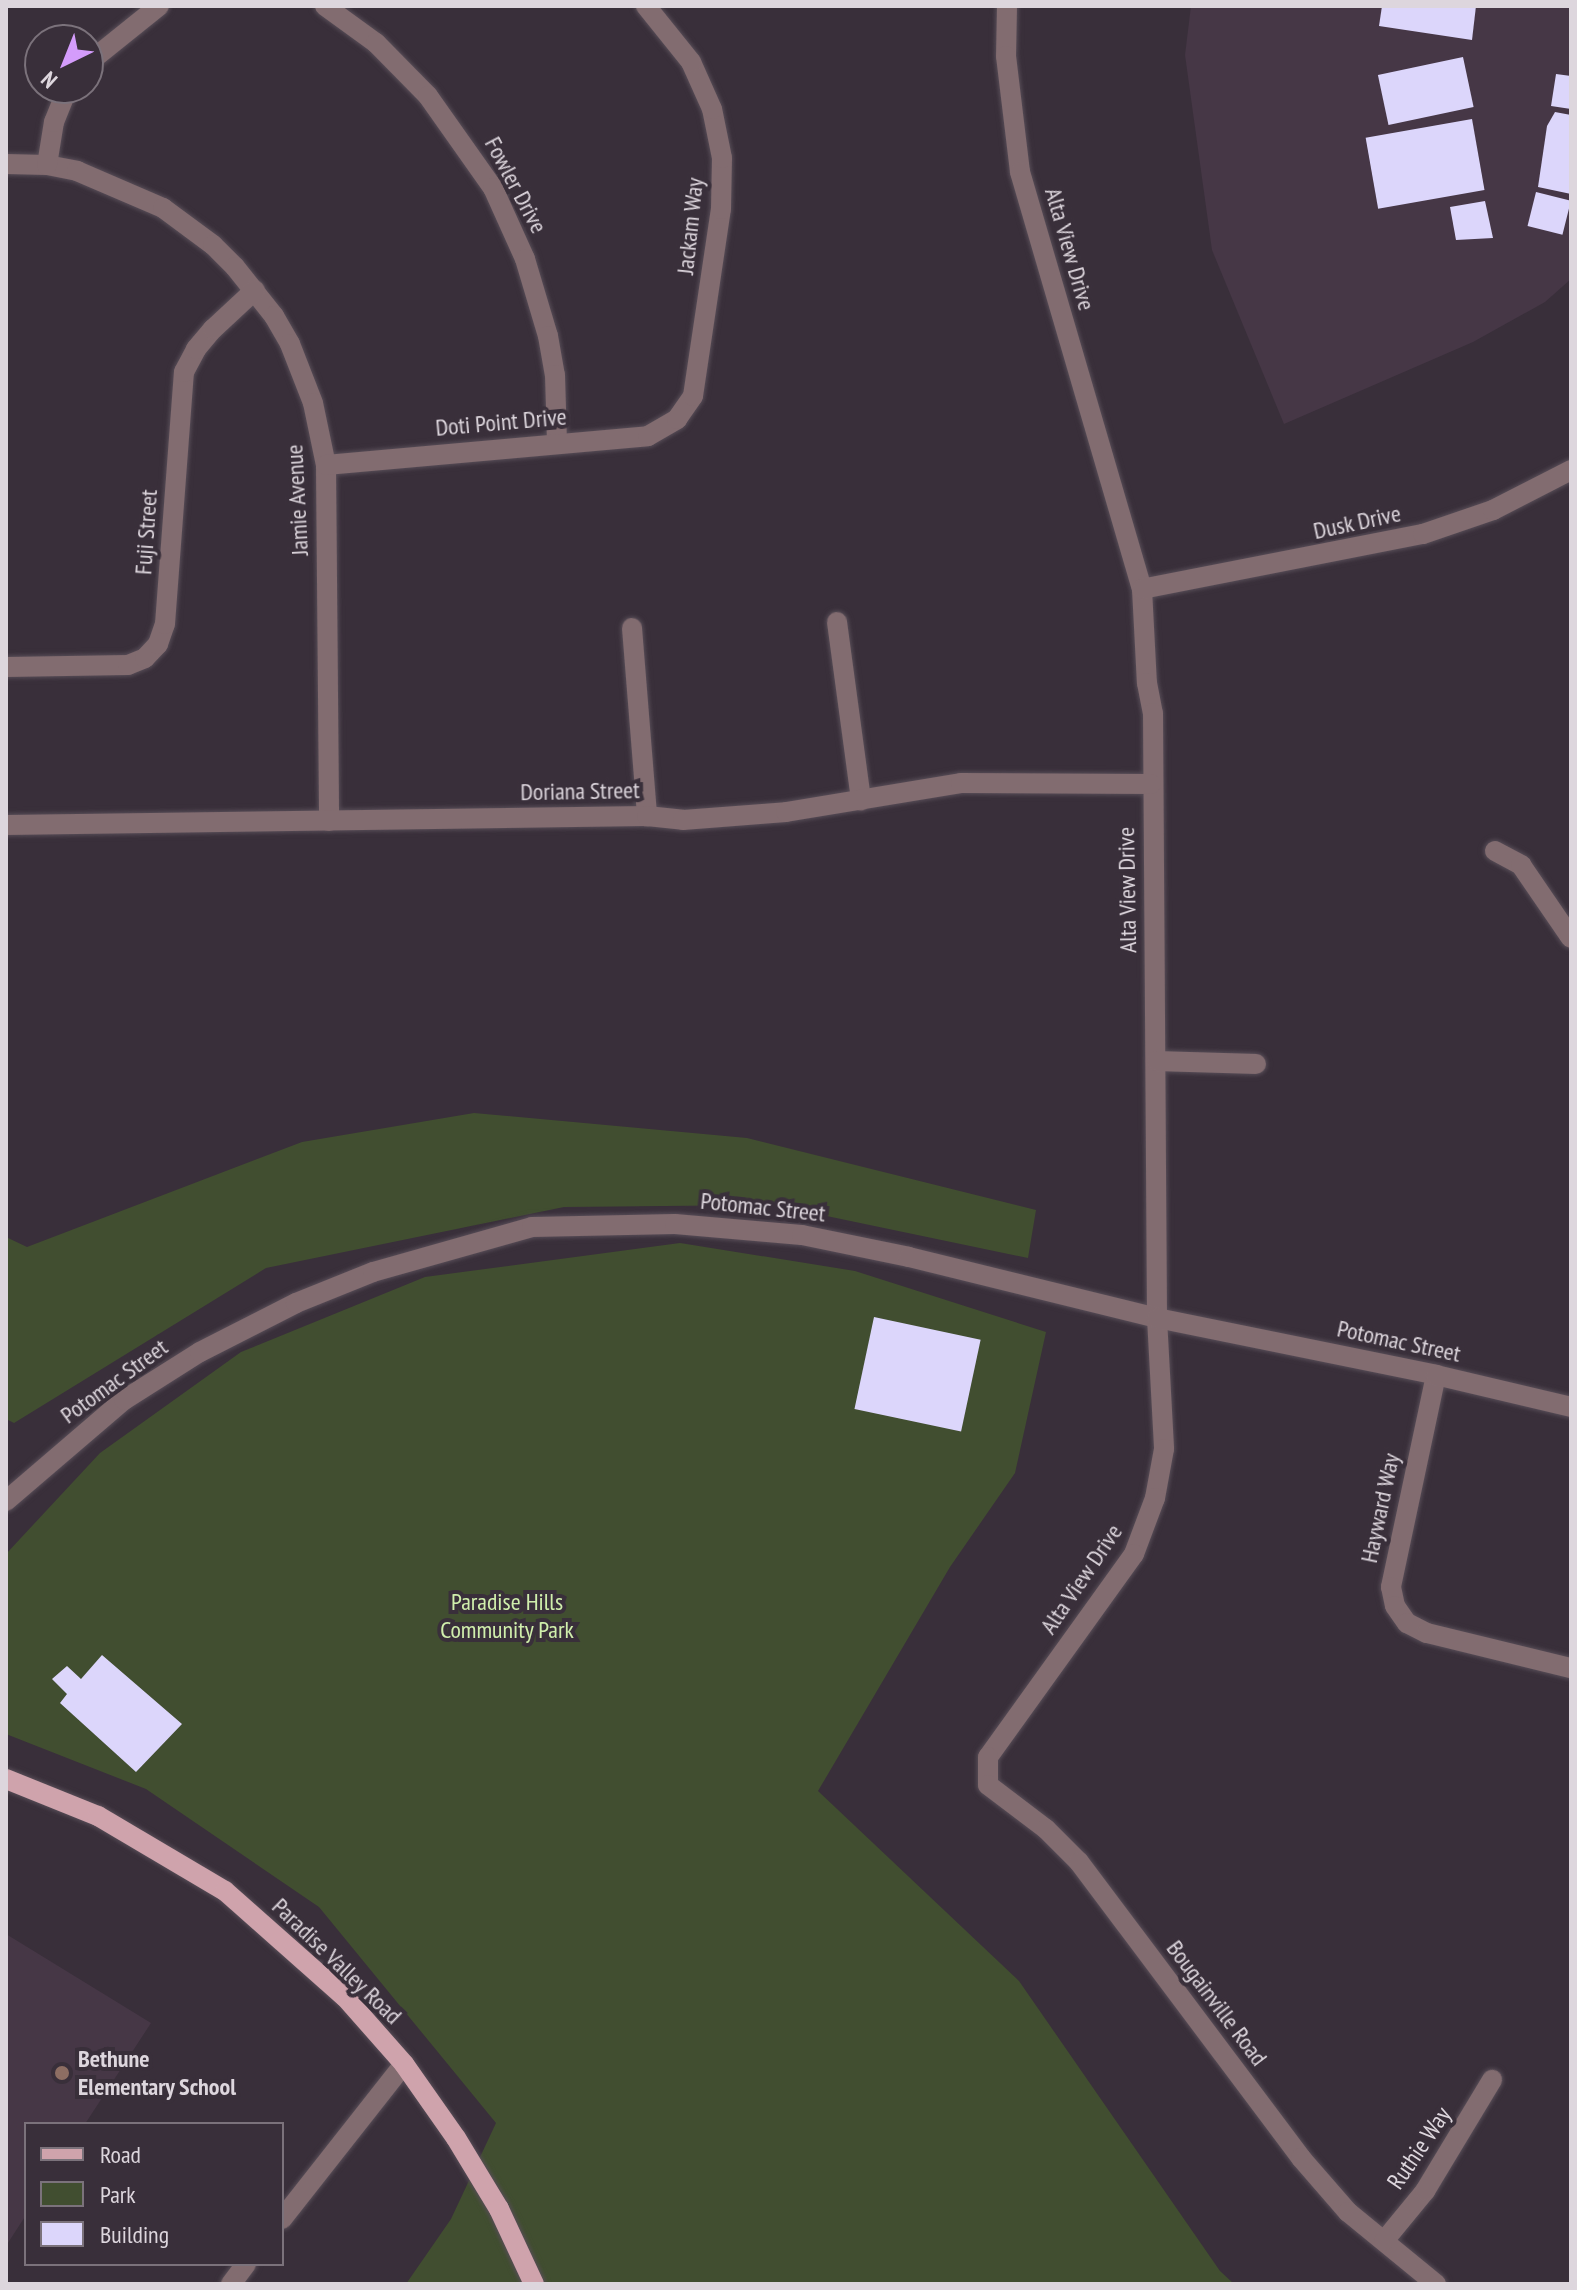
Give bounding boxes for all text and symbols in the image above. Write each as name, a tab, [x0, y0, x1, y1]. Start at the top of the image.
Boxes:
north arrow	[24, 24, 104, 104]
text: N	[35, 66, 63, 94]
street label: Fowler Drive	[479, 132, 553, 238]
street label: Jackam Way	[671, 176, 709, 276]
street label: Alta View Drive	[1039, 184, 1101, 314]
street label: Doti Point Drive	[434, 402, 568, 442]
street label: Jamie Avenue	[280, 443, 314, 557]
street label: Fuji Street	[129, 488, 163, 576]
street label: Dusk Drive	[1310, 499, 1404, 545]
street label: Doriana Street	[520, 776, 640, 806]
street label: Alta View Drive	[1111, 826, 1143, 954]
street label: Potomac Street	[699, 1186, 827, 1228]
street label: Potomac Street	[1334, 1314, 1464, 1368]
street label: Potomac Street	[55, 1332, 173, 1430]
street label: Hayward Way	[1354, 1450, 1406, 1566]
street label: Alta View Drive	[1034, 1518, 1128, 1640]
park label: Paradise Hills Community Park	[440, 1588, 574, 1644]
street label: Paradise Valley Road	[266, 1892, 408, 2030]
street label: Bougainville Road	[1161, 1935, 1273, 2071]
place label: Bethune Elementary School	[78, 2045, 237, 2101]
marker: Bethune Elementary School	[53, 2064, 71, 2082]
street label: Ruthie Way	[1381, 2101, 1457, 2195]
legend	[24, 2122, 284, 2266]
text: Road	[100, 2139, 141, 2170]
text: Park	[100, 2179, 136, 2210]
text: Building	[100, 2219, 169, 2250]

